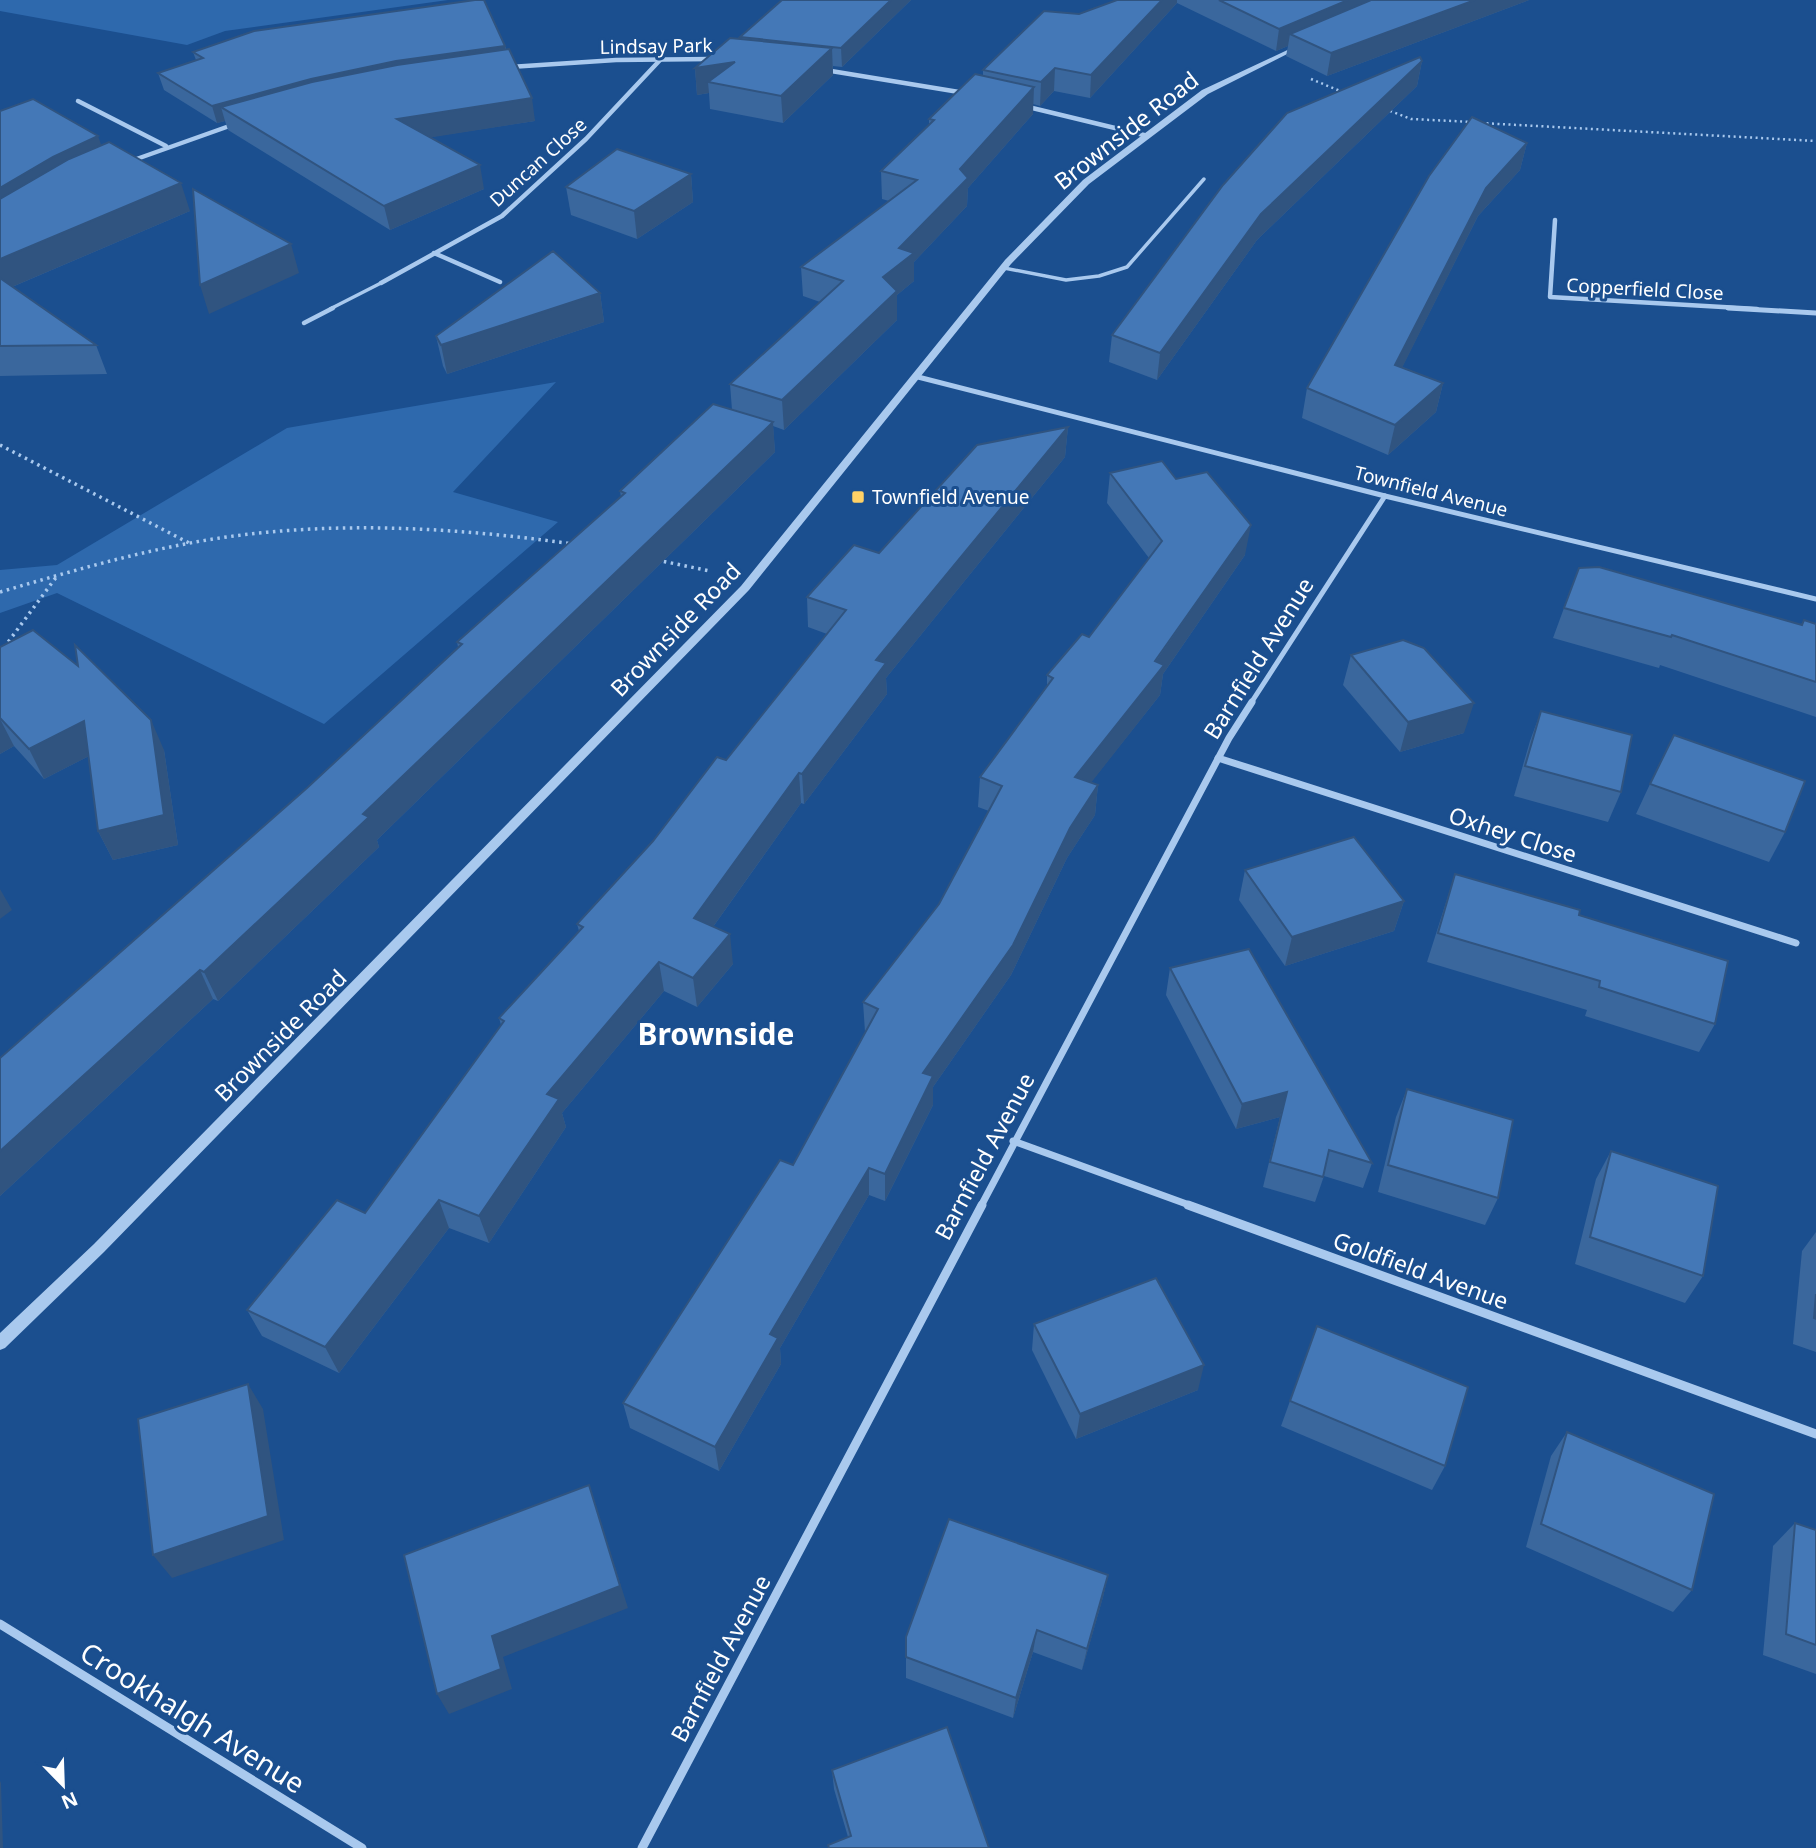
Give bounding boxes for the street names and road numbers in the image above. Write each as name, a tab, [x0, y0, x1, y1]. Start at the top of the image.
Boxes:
street label: Lindsay Park	[599, 32, 713, 60]
street label: Brownside Road	[1047, 64, 1205, 196]
street label: Duncan Close	[484, 112, 592, 212]
street label: Copperfield Close	[1566, 272, 1724, 306]
street label: Townfield Avenue	[1351, 459, 1511, 523]
street label: Brownside Road	[603, 555, 747, 703]
street label: Barnfield Avenue	[1195, 571, 1321, 745]
street label: Oxhey Close	[1445, 798, 1581, 870]
street label: Brownside Road	[207, 962, 353, 1108]
street label: Barnfield Avenue	[926, 1067, 1042, 1245]
street label: Goldfield Avenue	[1329, 1223, 1513, 1317]
street label: Barnfield Avenue	[662, 1569, 778, 1747]
street label: Crookhalgh Avenue	[74, 1633, 312, 1801]

